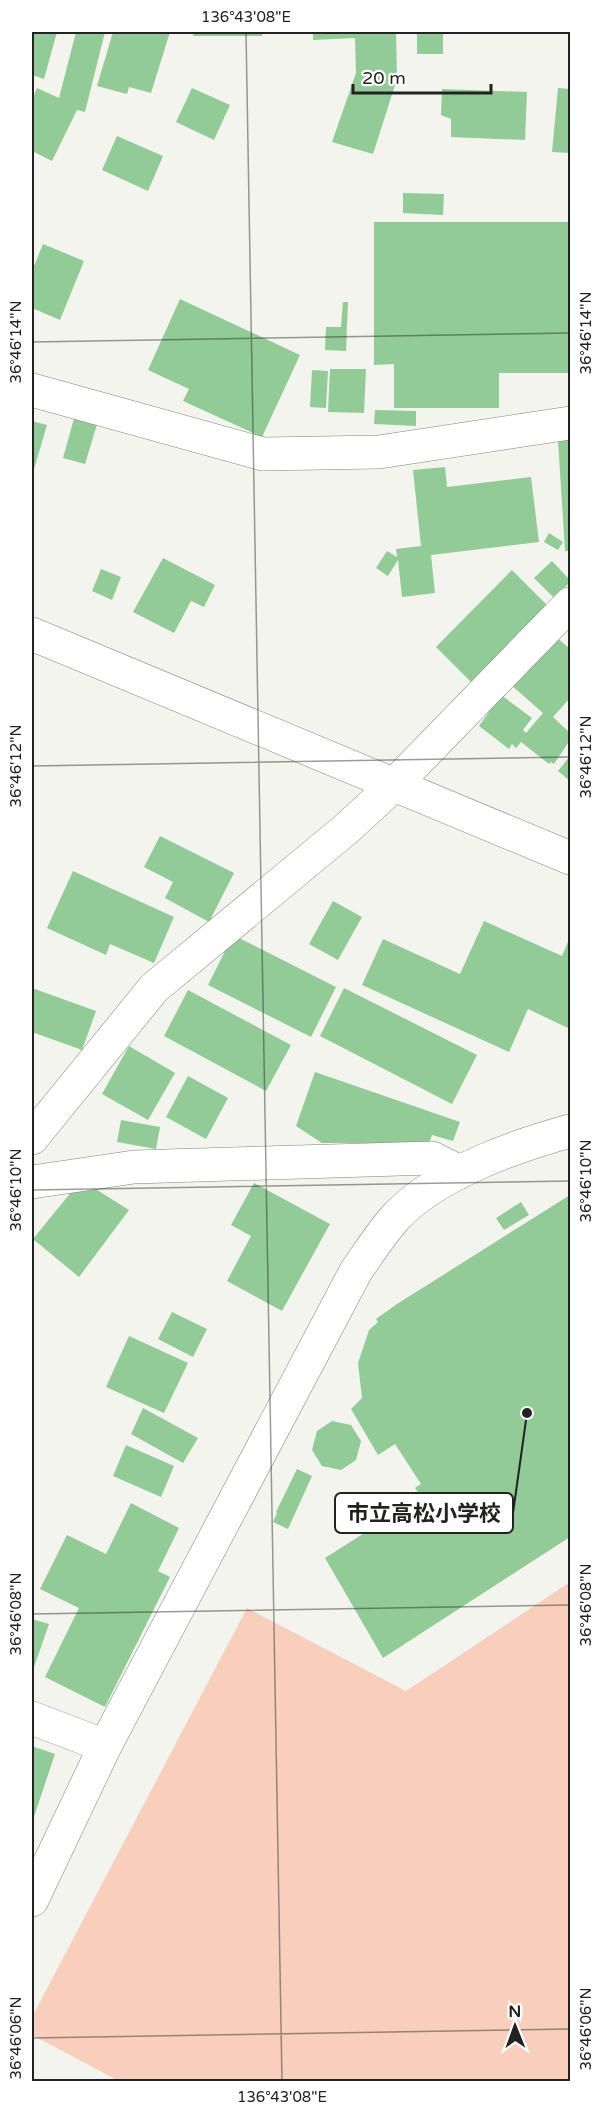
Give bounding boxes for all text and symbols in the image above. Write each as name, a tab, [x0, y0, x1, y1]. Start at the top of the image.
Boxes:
text: 136°43'08"E	[201, 8, 291, 26]
scale bar	[353, 57, 491, 95]
text: 20 m	[362, 67, 406, 89]
text: 36°46'14"N	[577, 292, 595, 374]
text: 36°46'14"N	[7, 301, 25, 383]
text: 36°46'12"N	[577, 716, 595, 798]
text: 36°46'12"N	[7, 725, 25, 807]
text: 36°46'10"N	[577, 1140, 595, 1222]
text: 36°46'10"N	[7, 1149, 25, 1231]
callout: 市立高松小学校	[335, 1493, 513, 1533]
text: 市立高松小学校	[347, 1501, 501, 1527]
text: 36°46'08"N	[577, 1564, 595, 1646]
text: 36°46'08"N	[7, 1573, 25, 1655]
text: 36°46'06"N	[577, 1988, 595, 2070]
north arrow	[485, 1996, 545, 2056]
text: 36°46'06"N	[7, 1997, 25, 2079]
text: N	[508, 2002, 521, 2022]
text: 136°43'08"E	[237, 2088, 327, 2106]

